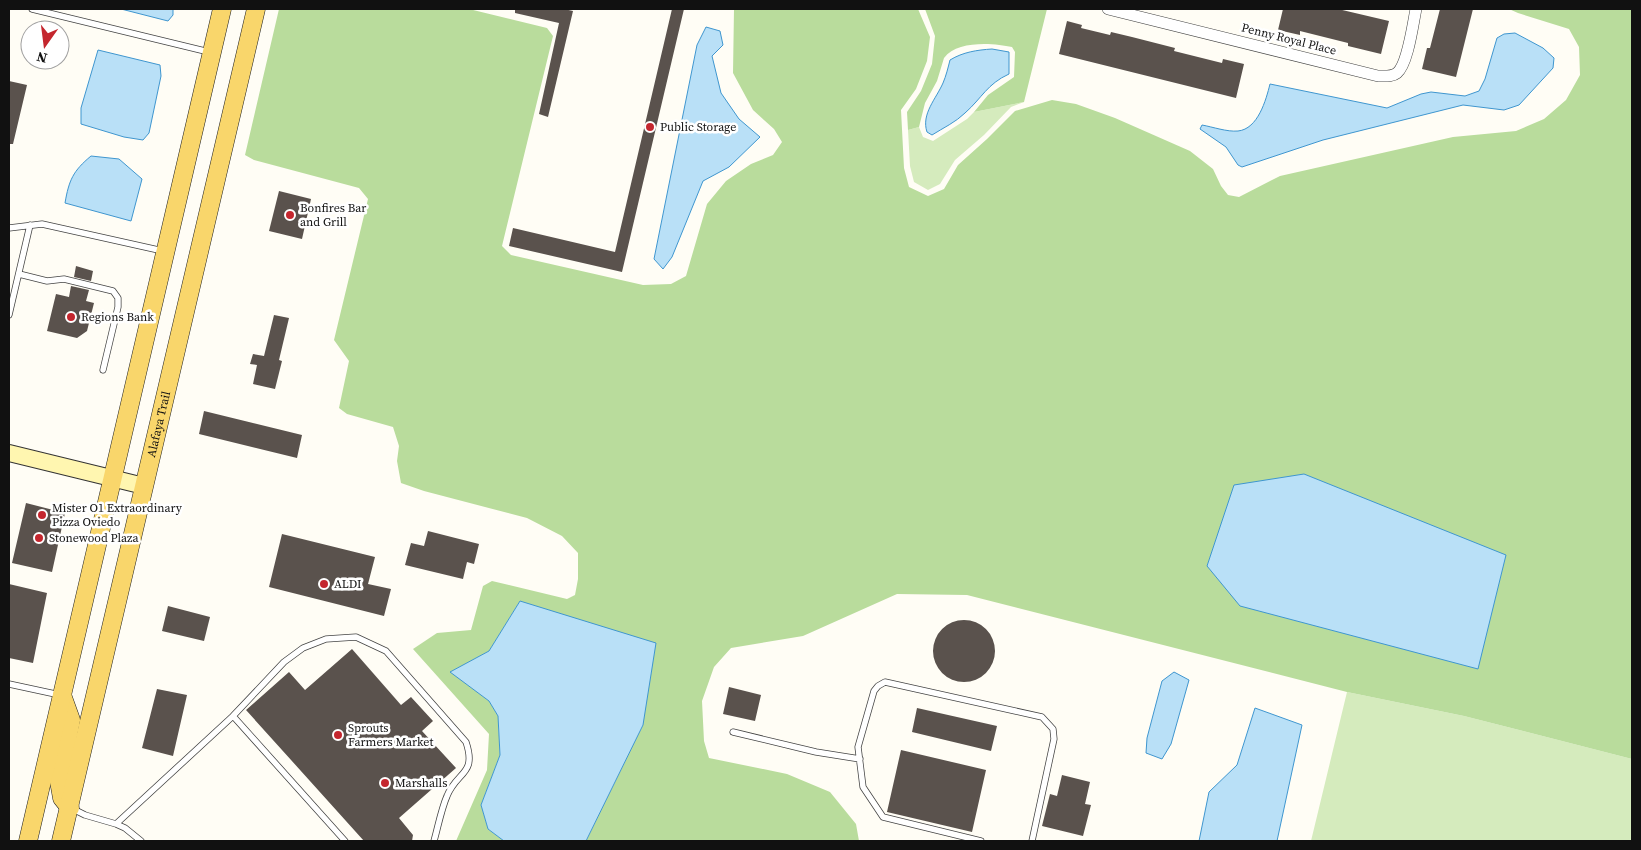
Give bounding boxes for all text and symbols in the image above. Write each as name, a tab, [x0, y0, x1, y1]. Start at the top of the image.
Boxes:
street label: Penny Royal Place	[1240, 19, 1338, 59]
north arrow	[20, 20, 70, 70]
text: N	[34, 47, 49, 69]
place label: Public Storage	[660, 119, 736, 135]
marker: Public Storage	[644, 121, 656, 133]
place label: Bonfires Bar and Grill	[300, 200, 366, 230]
marker: Bonfires Bar and Grill	[284, 209, 296, 221]
place label: Regions Bank	[81, 309, 154, 325]
marker: Regions Bank	[65, 311, 77, 323]
street label: Alafaya Trail	[143, 389, 174, 459]
place label: Mister O1 Extraordinary Pizza Oviedo	[52, 500, 183, 530]
marker: Mister O1 Extraordinary Pizza Oviedo	[36, 509, 48, 521]
place label: Stonewood Plaza	[49, 530, 140, 546]
marker: Stonewood Plaza	[33, 532, 45, 544]
place label: ALDI	[334, 576, 361, 592]
marker: ALDI	[318, 578, 330, 590]
place label: Sprouts Farmers Market	[348, 720, 433, 750]
marker: Sprouts Farmers Market	[332, 729, 344, 741]
place label: Marshalls	[395, 775, 447, 791]
marker: Marshalls	[379, 777, 391, 789]

